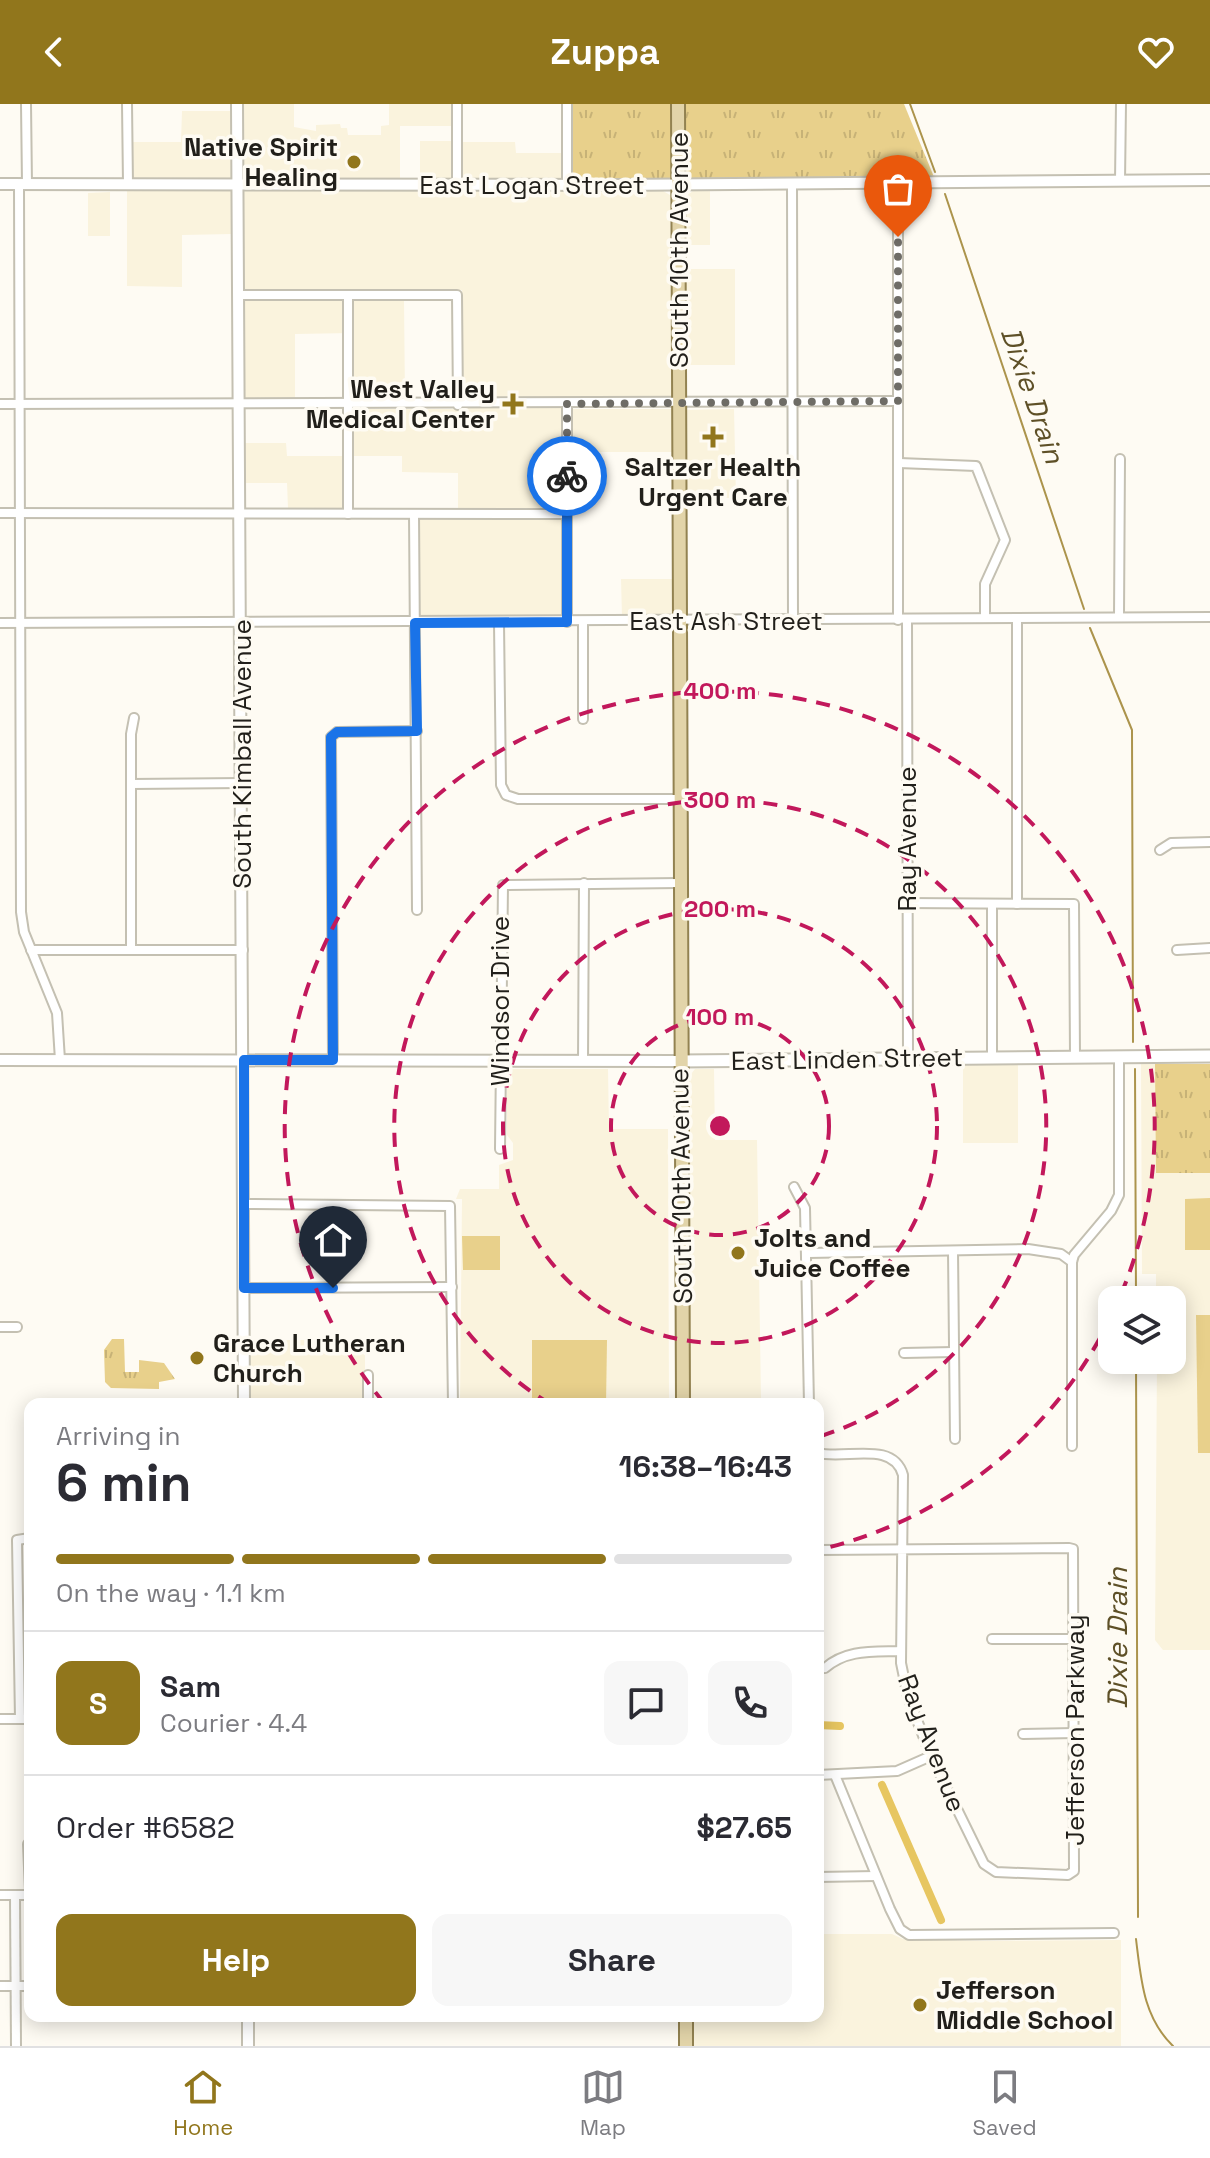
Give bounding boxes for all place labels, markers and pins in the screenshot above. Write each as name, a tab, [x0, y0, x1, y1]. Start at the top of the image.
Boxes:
place label: Native Spirit Healing	[184, 130, 338, 194]
marker: Native Spirit Healing	[345, 153, 363, 171]
pin	[864, 155, 932, 237]
place label: West Valley Medical Center	[306, 372, 495, 436]
marker: West Valley Medical Center	[502, 393, 524, 415]
marker: Saltzer Health Urgent Care	[702, 426, 724, 448]
place label: Saltzer Health Urgent Care	[625, 450, 801, 514]
centre of rings	[706, 1112, 734, 1140]
pin	[299, 1206, 367, 1288]
place label: Jolts and Juice Coffee	[754, 1221, 910, 1285]
marker: Jolts and Juice Coffee	[729, 1244, 747, 1262]
place label: Grace Lutheran Church	[213, 1326, 406, 1390]
marker: Grace Lutheran Church	[188, 1349, 206, 1367]
place label: Jefferson Middle School	[936, 1973, 1113, 2037]
marker: Jefferson Middle School	[911, 1996, 929, 2014]

